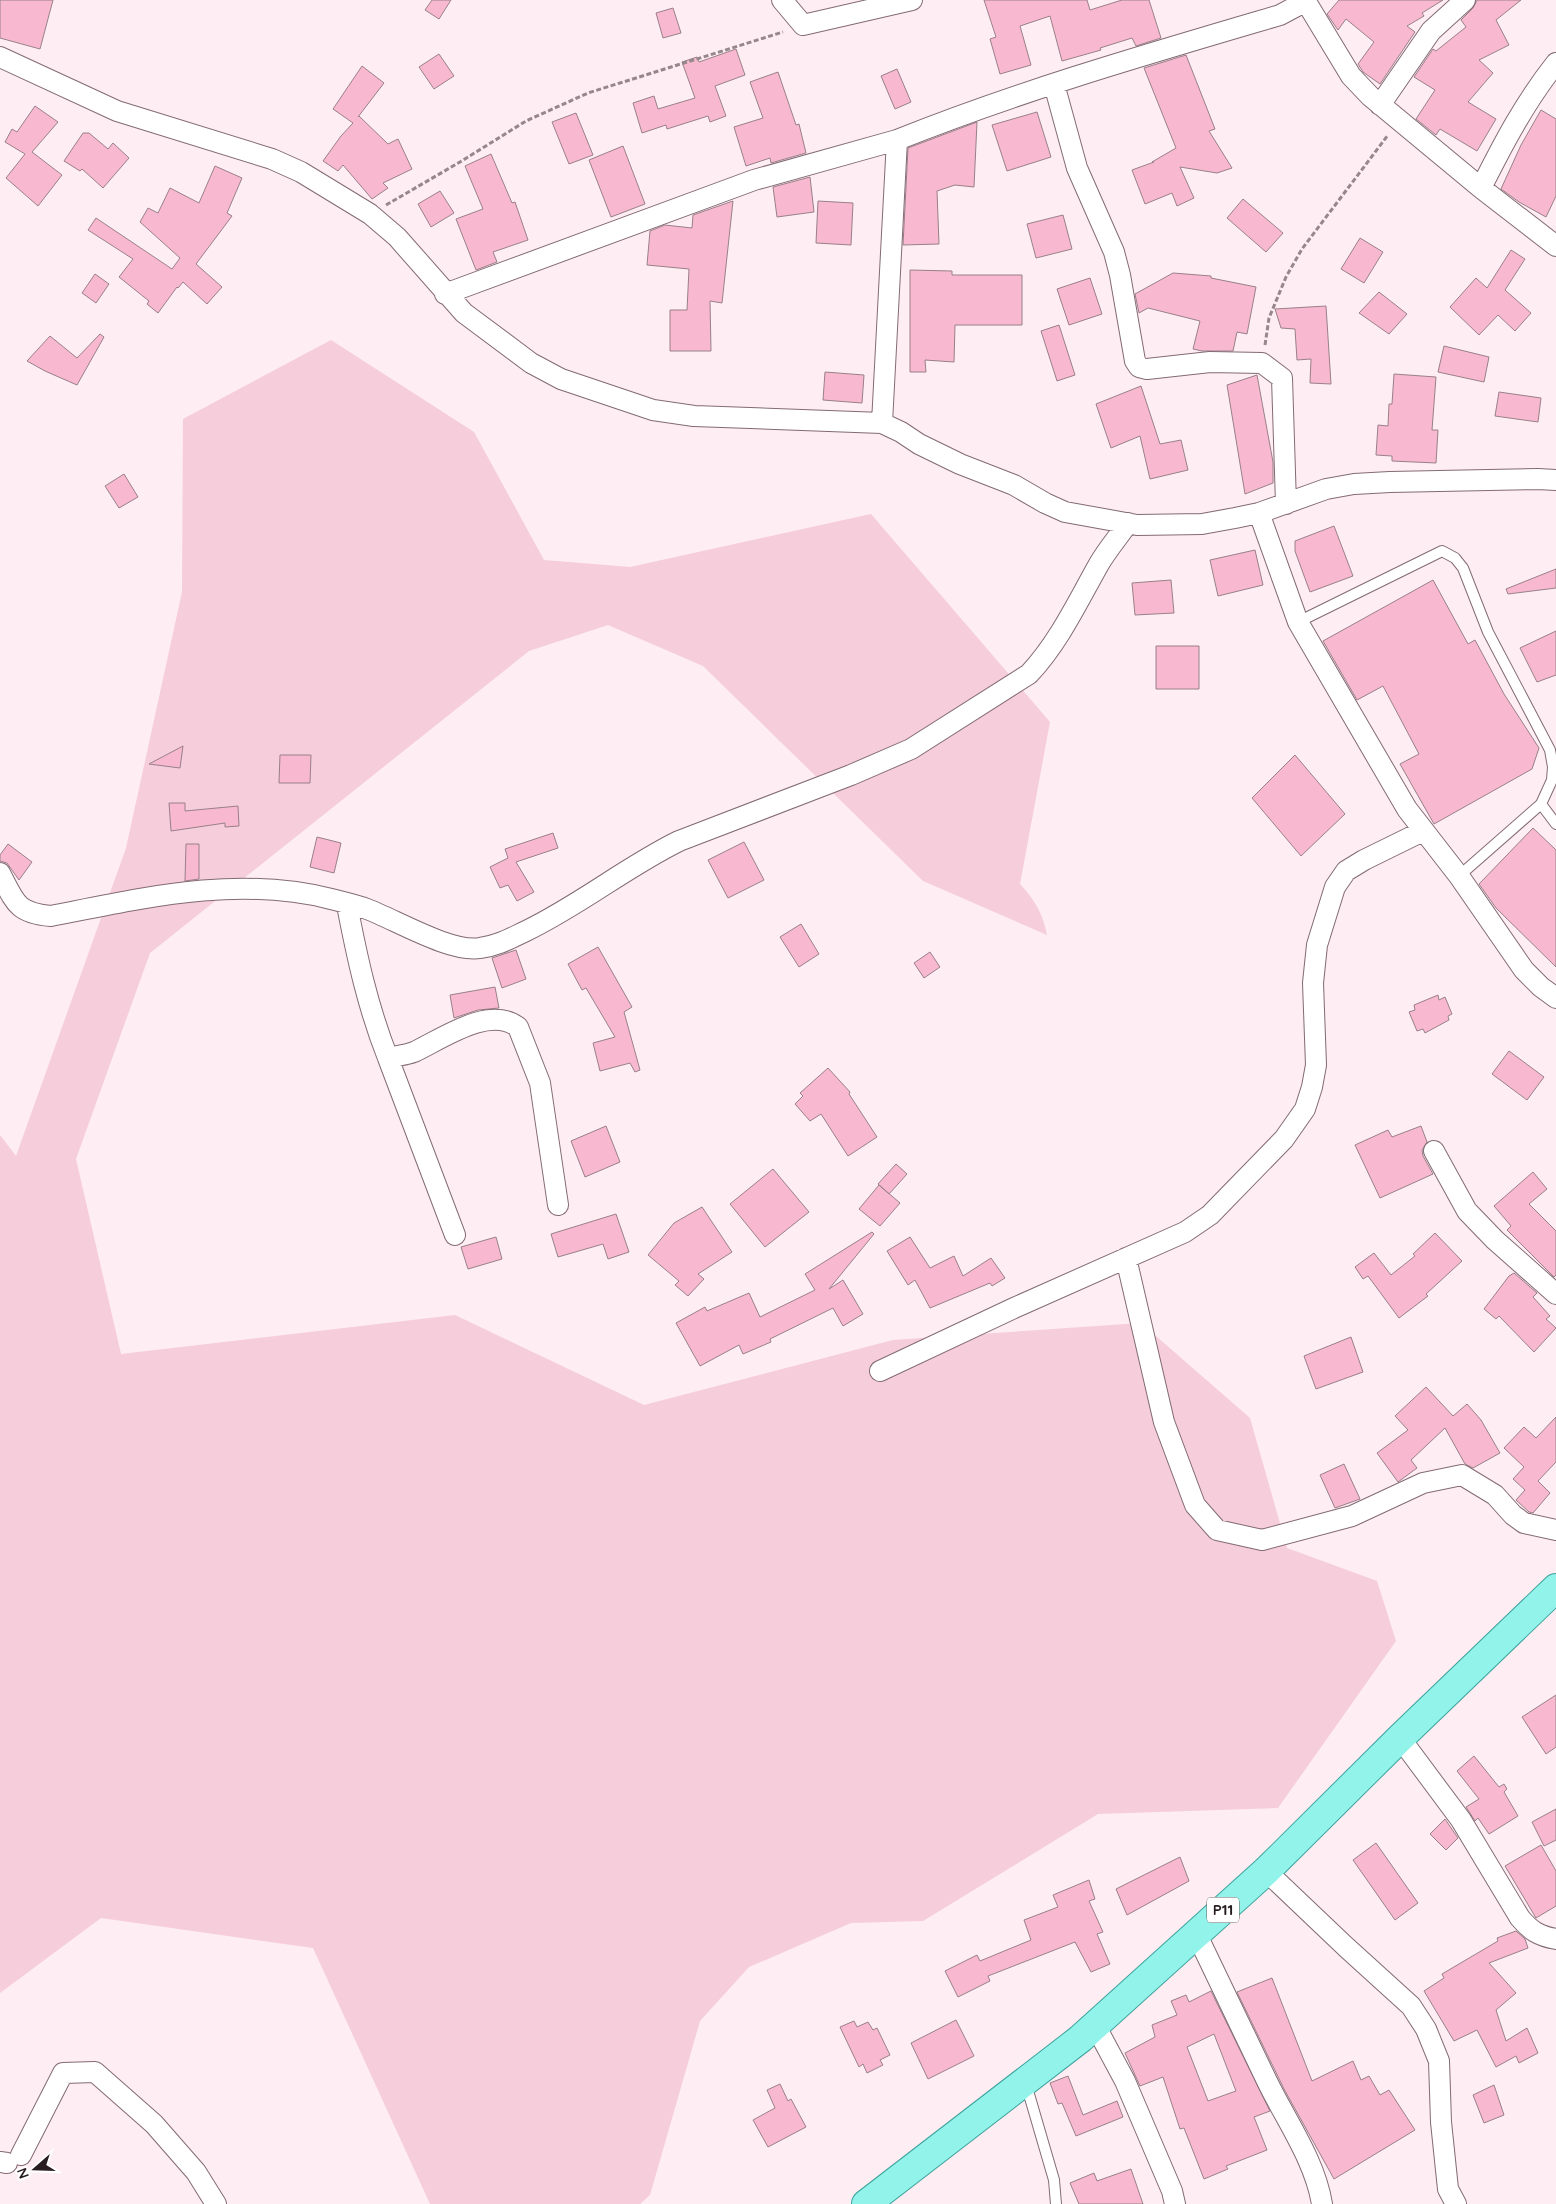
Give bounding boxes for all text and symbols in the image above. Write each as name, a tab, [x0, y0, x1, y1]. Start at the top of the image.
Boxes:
road number: P11	[1207, 1898, 1239, 1922]
north arrow	[10, 2144, 60, 2194]
text: N	[13, 2166, 33, 2181]

